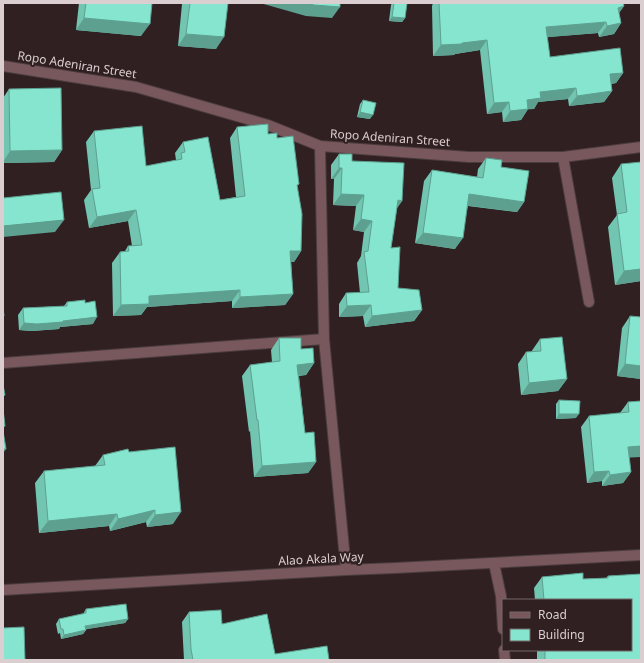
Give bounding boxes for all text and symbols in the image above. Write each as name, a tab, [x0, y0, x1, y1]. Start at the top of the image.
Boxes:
street label: Ropo Adeniran Street	[16, 47, 138, 82]
street label: Ropo Adeniran Street	[329, 125, 451, 150]
street label: Alao Akala Way	[278, 548, 365, 569]
legend	[502, 599, 632, 651]
text: Road	[538, 606, 567, 623]
text: Building	[538, 626, 585, 643]

